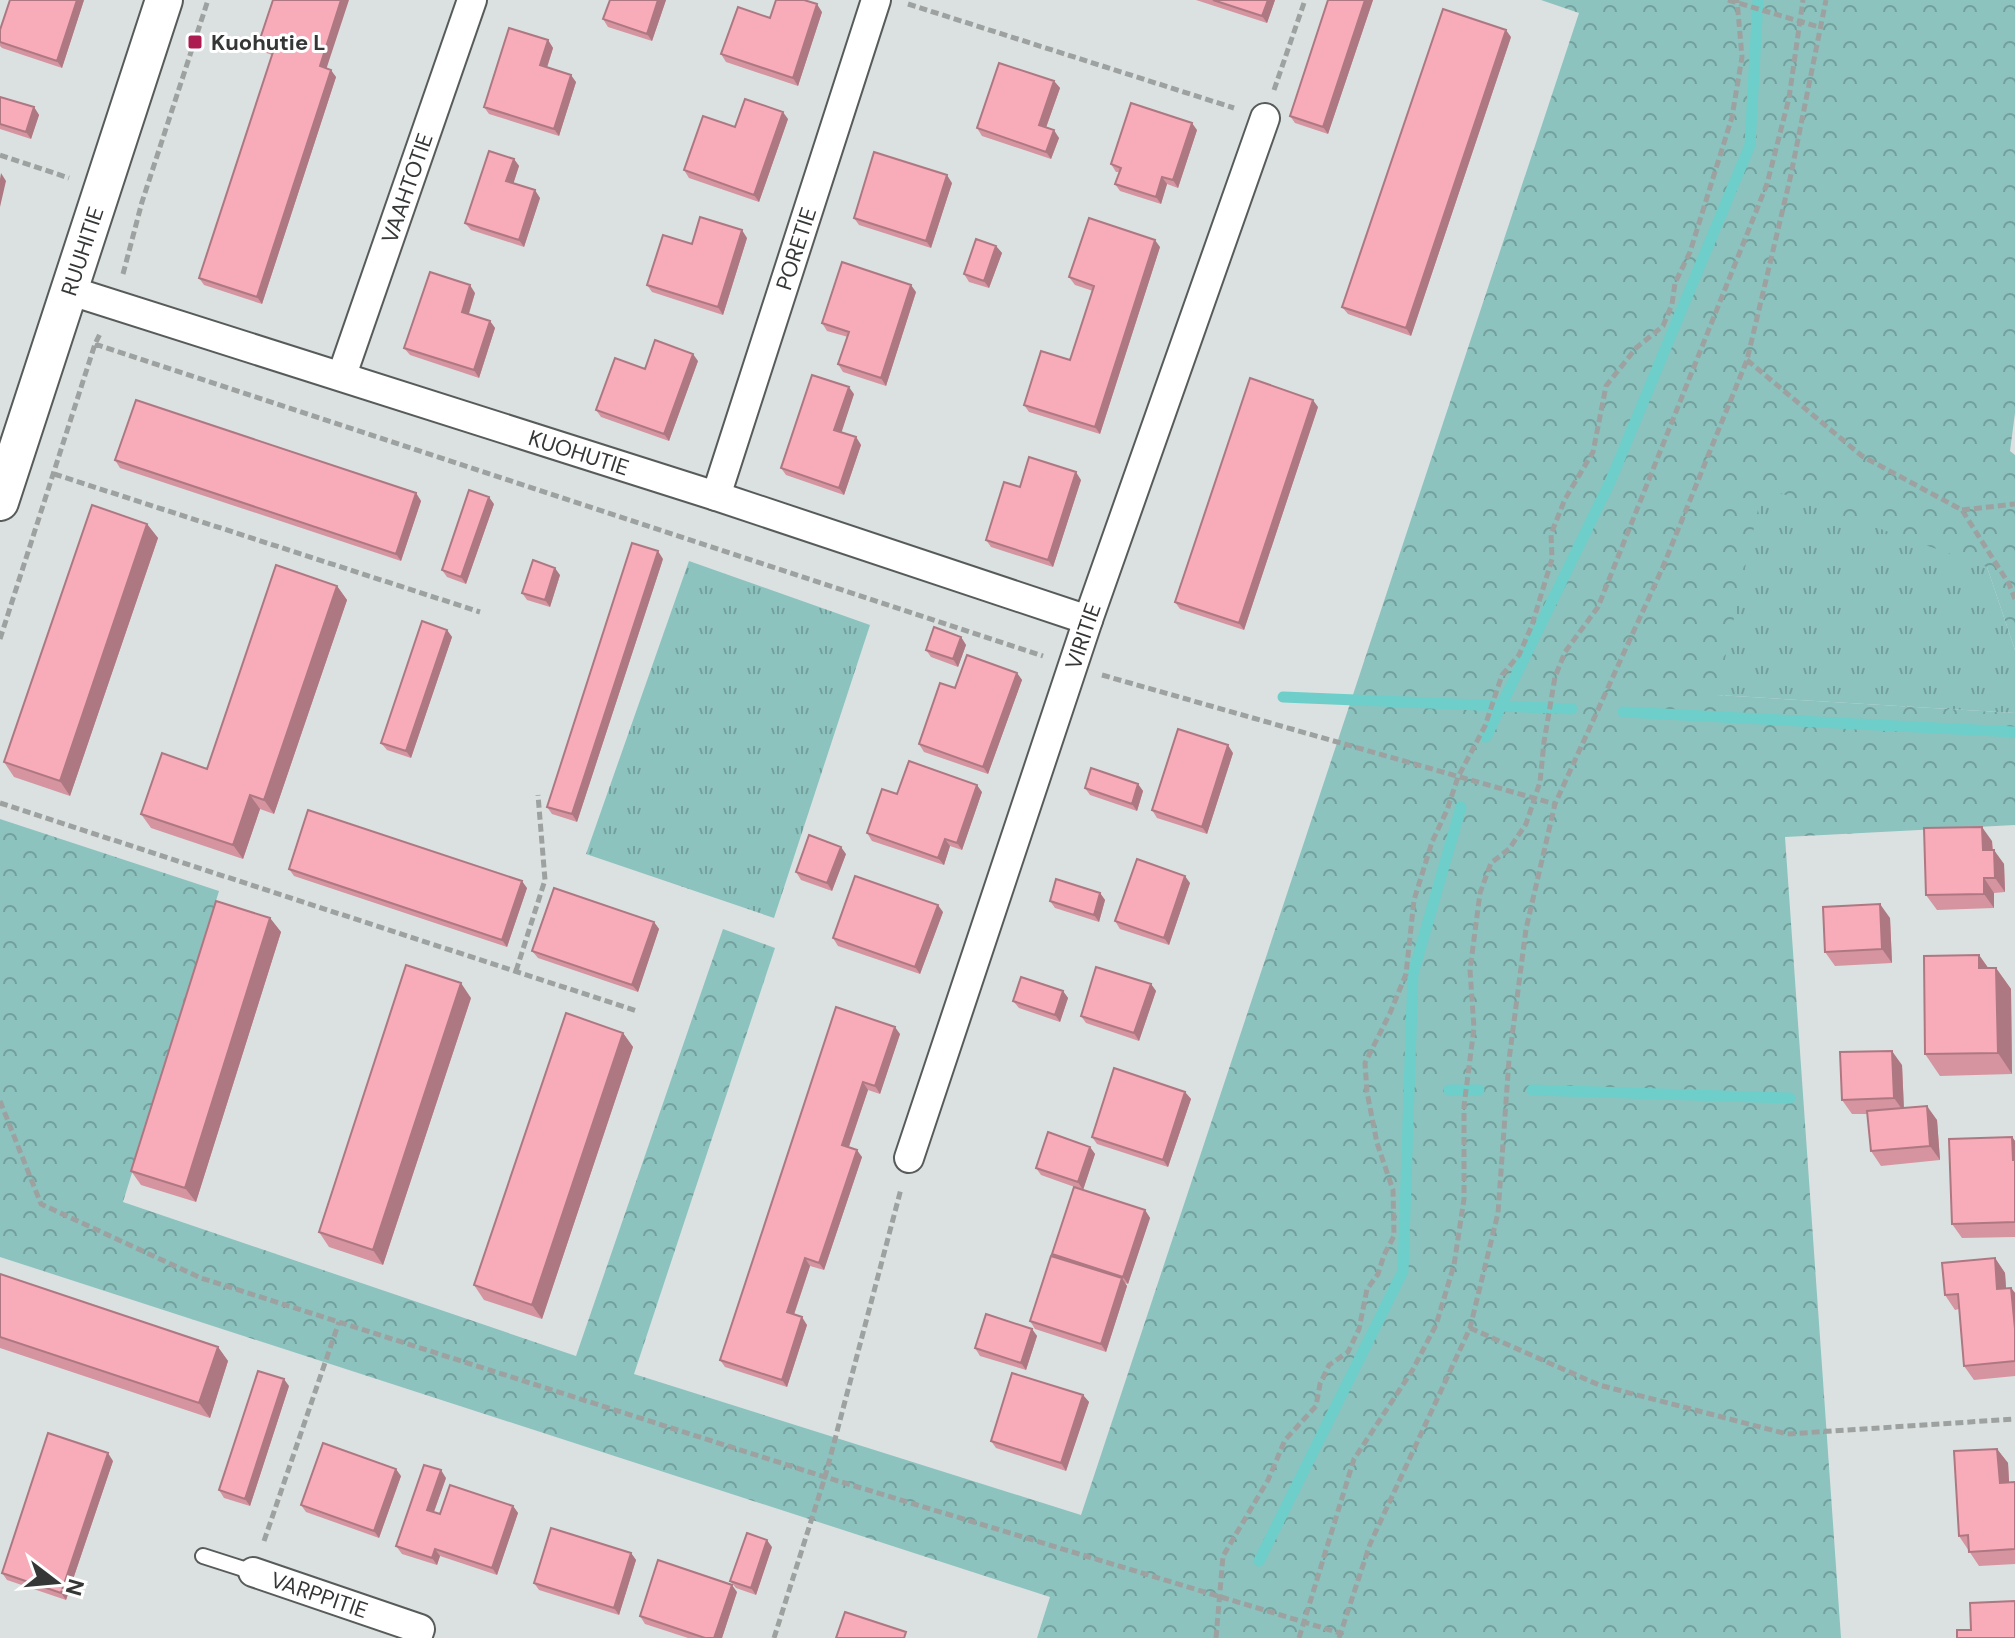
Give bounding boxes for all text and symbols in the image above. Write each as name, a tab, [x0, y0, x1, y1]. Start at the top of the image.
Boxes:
place label: Kuohutie L	[211, 28, 326, 57]
marker: Kuohutie L	[186, 33, 204, 51]
street label: VAAHTOTIE	[375, 129, 440, 247]
street label: RUUHITIE	[54, 203, 111, 299]
street label: PORETIE	[769, 204, 823, 294]
street label: KUOHUTIE	[525, 423, 632, 482]
street label: VIRITIE	[1059, 599, 1108, 673]
north arrow	[16, 1542, 96, 1622]
street label: VARPPITIE	[267, 1565, 372, 1625]
text: N	[59, 1576, 91, 1599]

